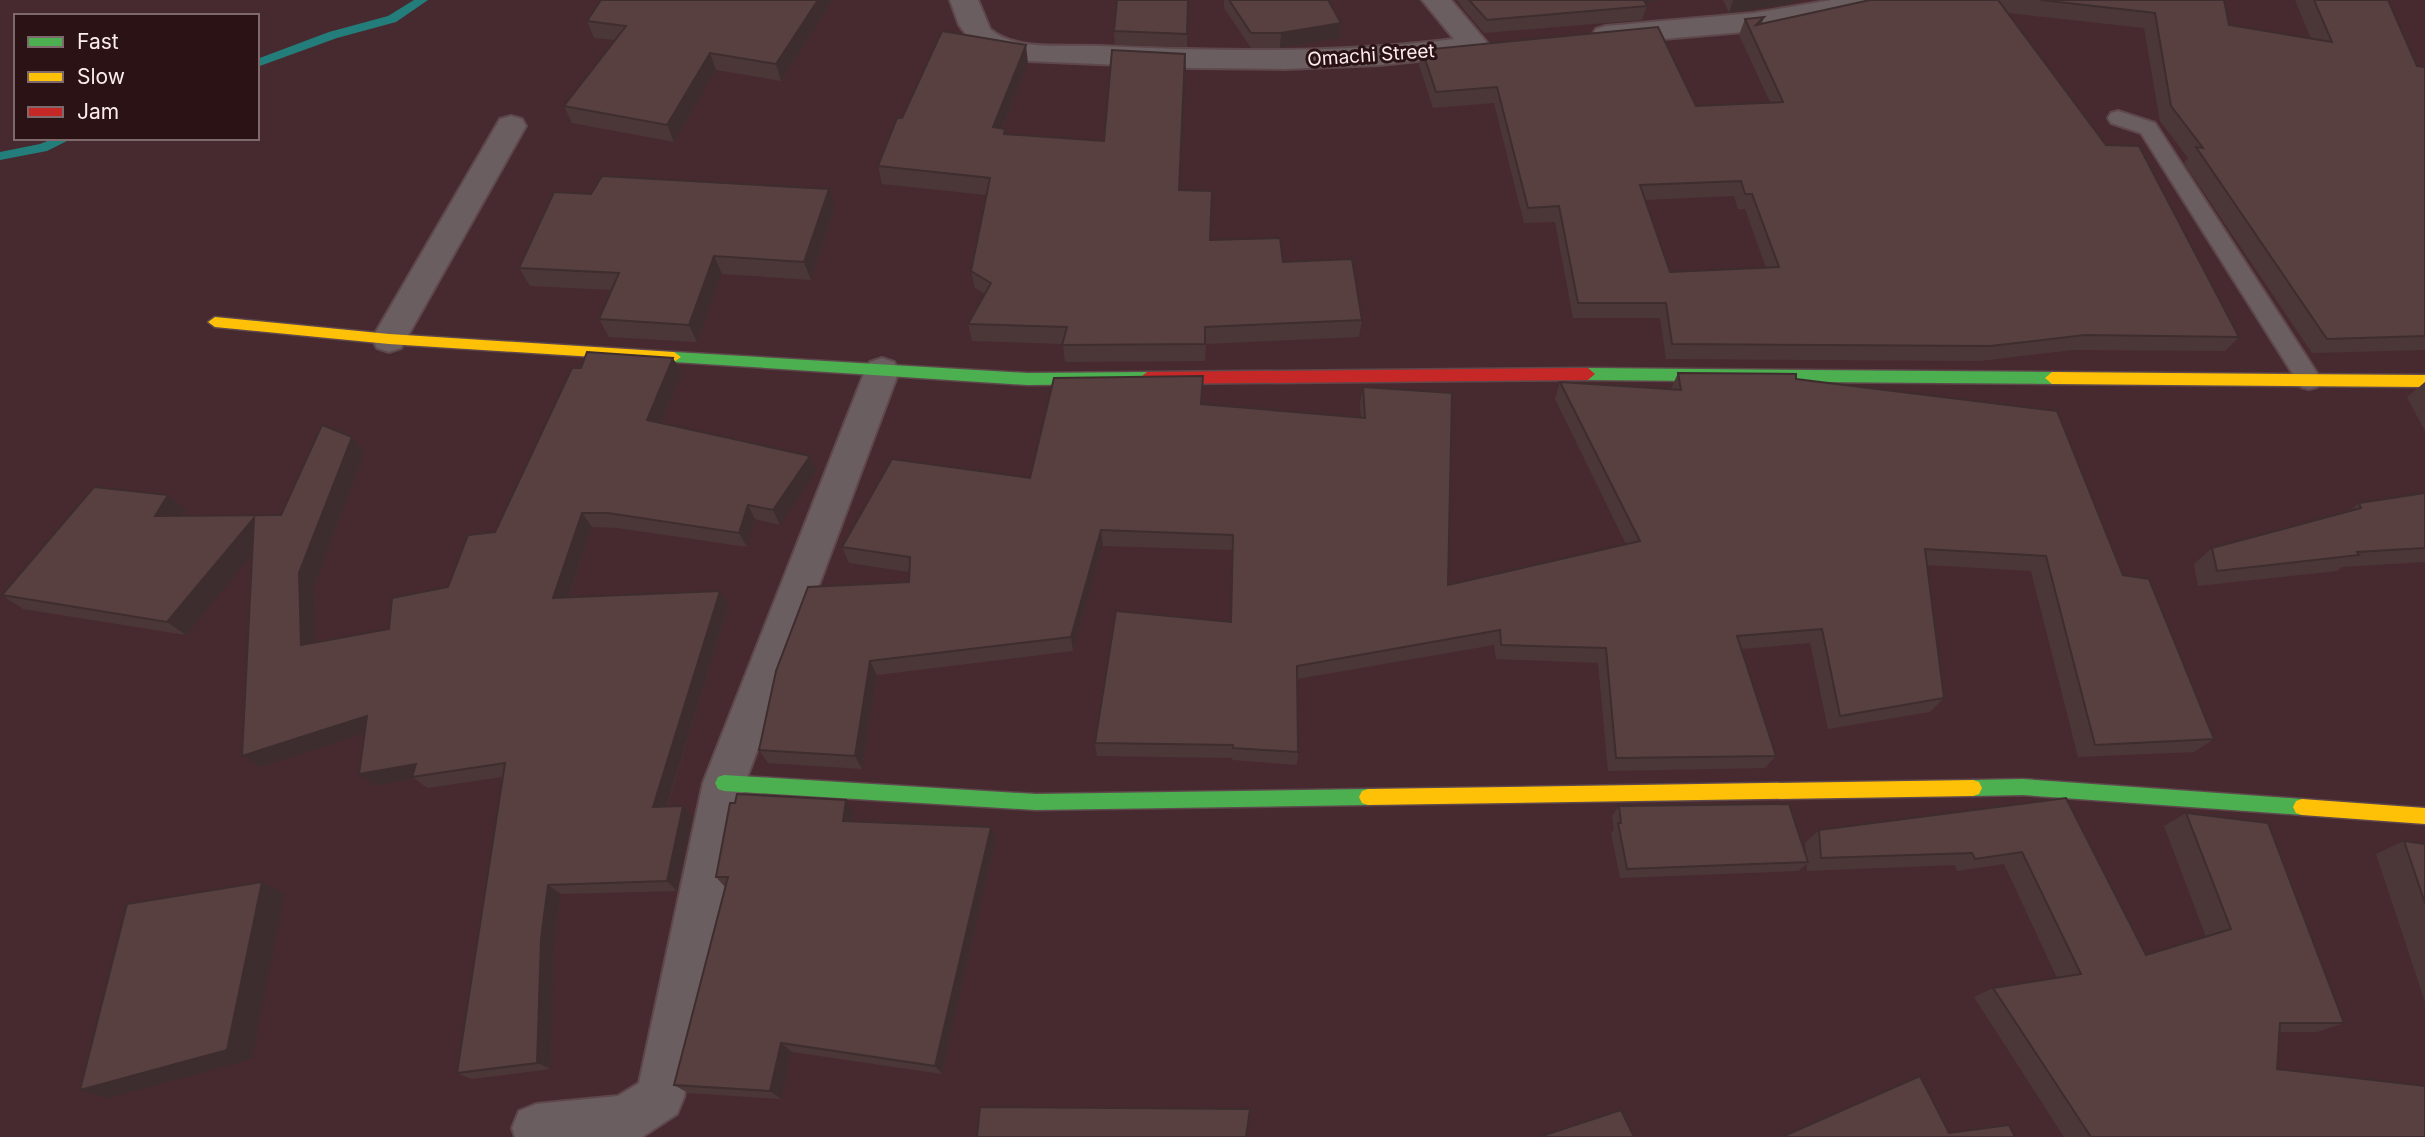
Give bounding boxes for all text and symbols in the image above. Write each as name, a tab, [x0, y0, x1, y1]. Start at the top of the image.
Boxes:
legend	[14, 14, 259, 140]
text: Fast	[77, 29, 119, 54]
street label: Omachi Street	[1307, 39, 1435, 71]
text: Slow	[77, 64, 125, 89]
text: Jam	[77, 99, 119, 124]

